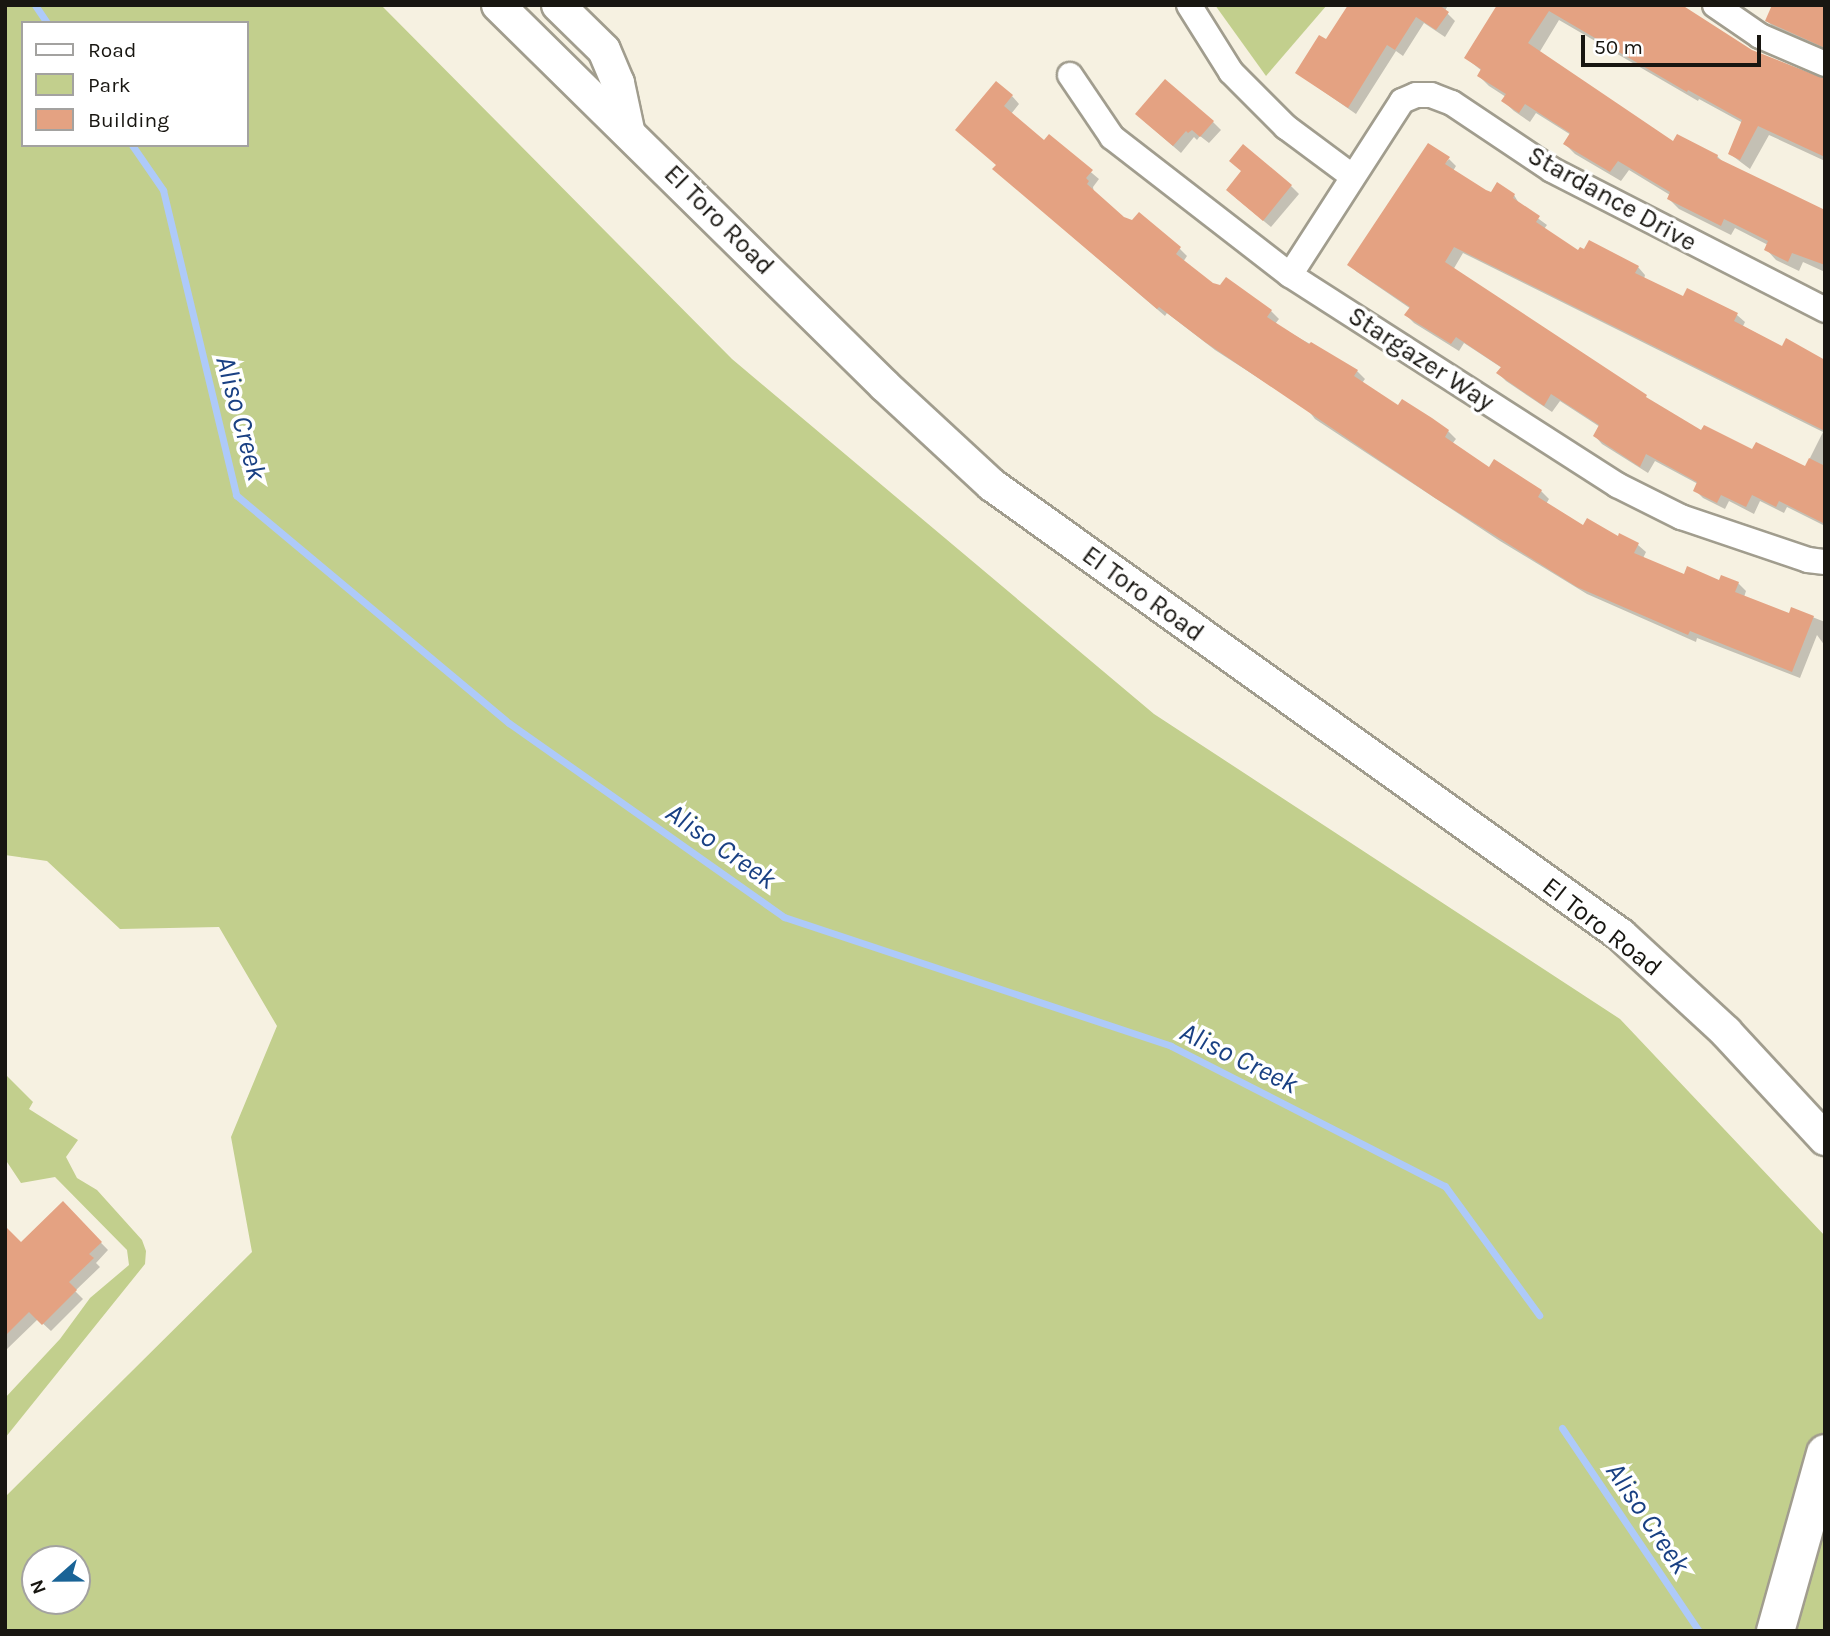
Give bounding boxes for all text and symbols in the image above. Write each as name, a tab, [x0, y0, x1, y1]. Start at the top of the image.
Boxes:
legend	[21, 21, 248, 147]
scale bar	[1585, 21, 1765, 65]
text: 50 m	[1594, 35, 1643, 59]
text: Road	[88, 38, 136, 62]
text: Park	[88, 73, 131, 97]
text: Building	[88, 108, 169, 132]
street label: Stardance Drive	[1522, 140, 1702, 258]
street label: El Toro Road	[657, 158, 781, 282]
street label: Stargazer Way	[1342, 300, 1500, 418]
water label: Aliso Creek	[208, 352, 274, 484]
street label: El Toro Road	[1076, 539, 1210, 649]
water label: Aliso Creek	[659, 796, 783, 896]
street label: El Toro Road	[1536, 871, 1668, 983]
water label: Aliso Creek	[1174, 1015, 1304, 1101]
water label: Aliso Creek	[1598, 1456, 1698, 1580]
north arrow	[21, 1545, 91, 1615]
text: N	[26, 1577, 51, 1597]

